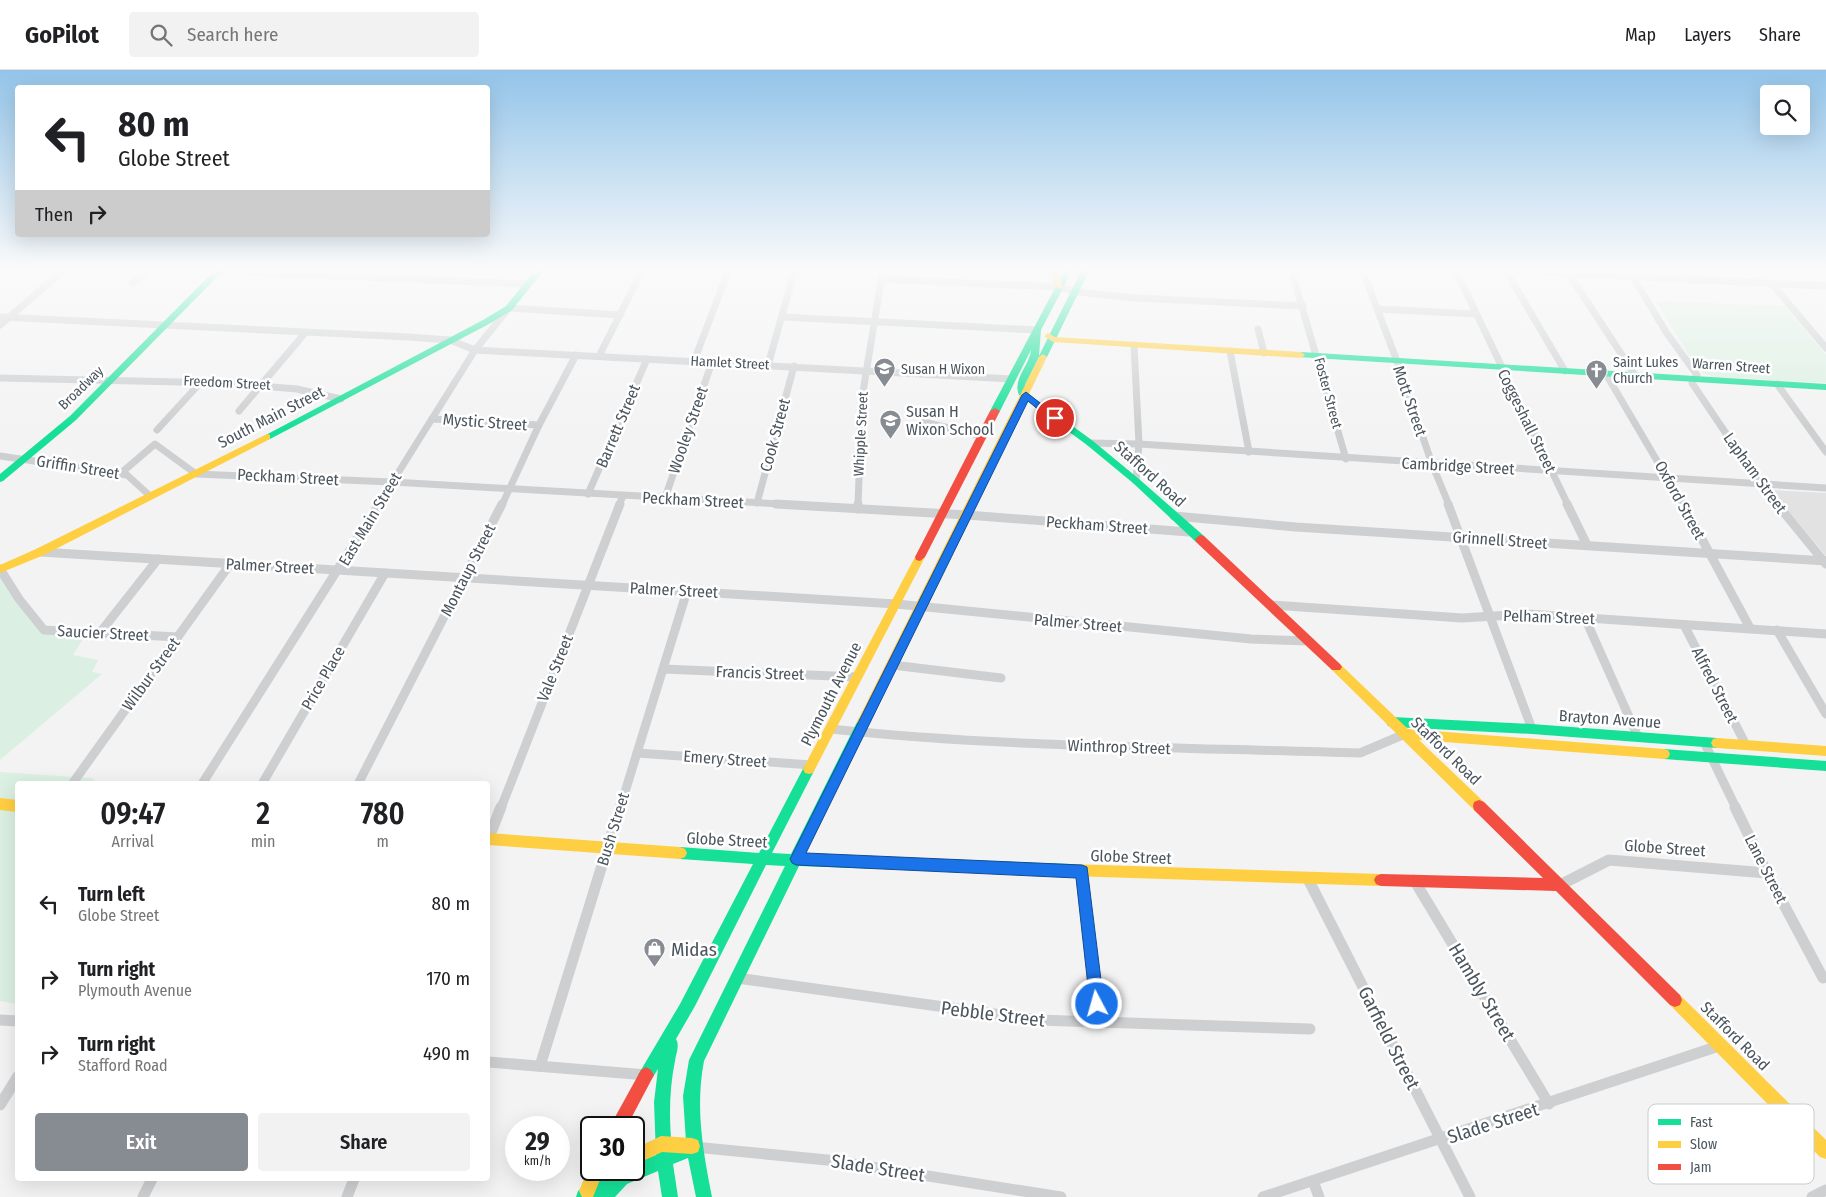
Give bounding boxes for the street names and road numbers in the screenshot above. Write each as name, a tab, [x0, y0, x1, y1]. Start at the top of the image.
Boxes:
street label: Hamlet Street	[690, 352, 770, 374]
street label: Warren Street	[1691, 355, 1771, 377]
street label: Foster Street	[1310, 356, 1346, 431]
street label: Broadway	[55, 362, 107, 413]
street label: Mott Street	[1389, 363, 1431, 439]
street label: Coggeshall Street	[1494, 366, 1561, 477]
street label: Freedom Street	[183, 372, 271, 394]
street label: Barrett Street	[592, 381, 644, 471]
street label: South Main Street	[215, 382, 328, 452]
street label: Wooley Street	[664, 383, 712, 476]
street label: Whipple Street	[850, 391, 872, 477]
street label: Cook Street	[756, 395, 794, 474]
street label: Mystic Street	[442, 410, 529, 434]
street label: Lapham Street	[1719, 429, 1791, 518]
street label: Stafford Road	[1110, 437, 1190, 511]
street label: Griffin Street	[35, 451, 122, 483]
street label: Cambridge Street	[1401, 454, 1516, 478]
street label: Oxford Street	[1651, 457, 1710, 543]
street label: Peckham Street	[237, 465, 340, 489]
street label: East Main Street	[335, 468, 406, 569]
street label: Peckham Street	[642, 488, 745, 512]
street label: Peckham Street	[1046, 512, 1149, 538]
street label: Montaup Street	[437, 520, 500, 619]
street label: Grinnell Street	[1452, 527, 1549, 553]
street label: Palmer Street	[225, 554, 315, 578]
street label: Palmer Street	[629, 578, 719, 602]
street label: Pelham Street	[1503, 606, 1596, 628]
street label: Palmer Street	[1033, 610, 1124, 636]
street label: Saucier Street	[57, 621, 150, 645]
street label: Vale Street	[533, 631, 577, 704]
street label: Wilbur Street	[118, 633, 184, 714]
street label: Plymouth Avenue	[797, 639, 865, 749]
street label: Price Place	[297, 643, 349, 713]
street label: Alfred Street	[1688, 644, 1742, 727]
street label: Francis Street	[715, 662, 805, 684]
street label: Brayton Avenue	[1558, 706, 1662, 732]
street label: Stafford Road	[1407, 713, 1485, 789]
street label: Winthrop Street	[1067, 736, 1172, 758]
street label: Emery Street	[683, 747, 768, 771]
street label: Bush Street	[593, 789, 633, 868]
street label: Globe Street	[686, 828, 769, 852]
street label: Lane Street	[1741, 832, 1792, 907]
street label: Globe Street	[1624, 836, 1707, 860]
street label: Globe Street	[1090, 846, 1173, 868]
street label: Hambly Street	[1444, 939, 1521, 1046]
street label: Garfield Street	[1353, 983, 1425, 1094]
street label: Pebble Street	[940, 996, 1047, 1032]
street label: Stafford Road	[1697, 998, 1773, 1074]
street label: Slade Street	[1445, 1097, 1542, 1149]
street label: Slade Street	[830, 1149, 927, 1187]

